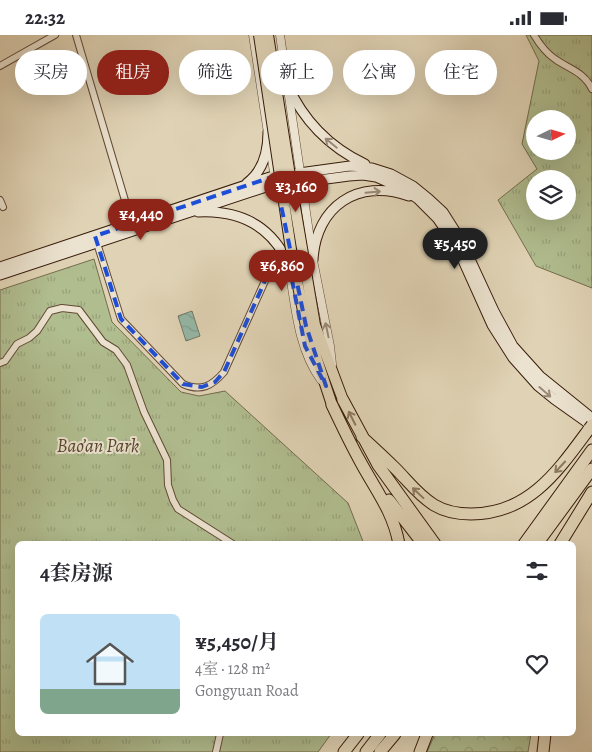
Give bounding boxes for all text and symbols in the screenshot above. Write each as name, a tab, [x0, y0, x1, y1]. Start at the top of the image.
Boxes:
text: 22:32	[25, 5, 65, 31]
chip: 买房	[15, 50, 87, 95]
chip: 租房	[97, 50, 169, 95]
chip: 筛选	[179, 50, 251, 95]
chip: 新上	[261, 50, 333, 95]
chip: 公寓	[343, 50, 415, 95]
chip: 住宅	[425, 50, 497, 95]
north arrow	[526, 110, 576, 160]
map controls	[526, 110, 576, 220]
one-way arrow	[325, 137, 338, 148]
button: layers	[526, 170, 576, 220]
pin: ¥3,160	[255, 171, 337, 213]
text: ¥3,160	[275, 176, 317, 198]
one-way arrow	[365, 187, 381, 196]
pin: ¥4,440	[100, 199, 182, 241]
text: ¥4,440	[119, 204, 163, 226]
pin: ¥5,450	[414, 227, 496, 270]
text: ¥5,450	[434, 233, 476, 255]
pin: ¥6,860	[241, 249, 323, 292]
text: ¥6,860	[260, 255, 304, 277]
one-way arrow	[322, 323, 331, 339]
one-way arrow	[538, 386, 551, 397]
one-way arrow	[347, 411, 356, 426]
park label: Bao’an Park	[57, 433, 139, 459]
one-way arrow	[554, 461, 566, 474]
one-way arrow	[412, 487, 425, 499]
icon: filters	[523, 557, 551, 585]
text: 4套房源	[40, 559, 113, 587]
text: ¥5,450/月	[195, 628, 279, 656]
icon: home	[80, 634, 140, 694]
icon: heart	[523, 650, 551, 678]
text: 4室 · 128 m²	[195, 658, 270, 680]
text: Gongyuan Road	[195, 680, 299, 702]

